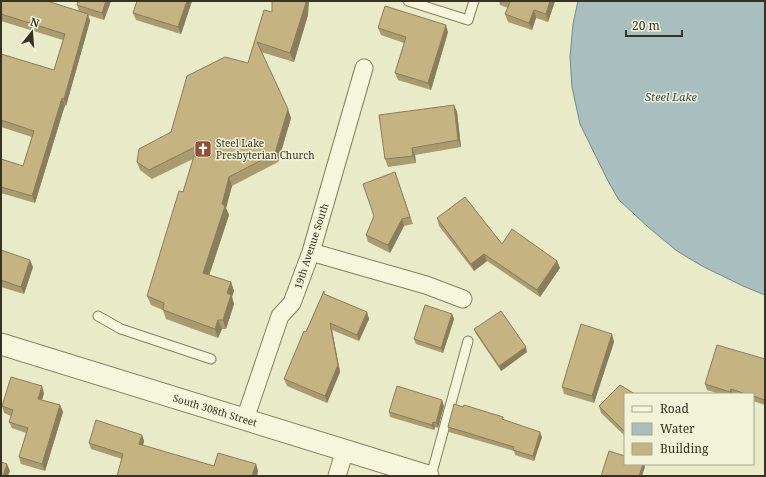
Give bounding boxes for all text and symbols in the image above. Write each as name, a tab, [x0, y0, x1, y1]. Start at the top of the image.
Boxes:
north arrow	[12, 12, 52, 52]
scale bar	[626, 12, 682, 38]
text: N	[29, 14, 42, 30]
text: 20 m	[632, 17, 660, 34]
water label: Steel Lake	[645, 89, 697, 104]
place label: Steel Lake Presbyterian Church	[216, 136, 315, 162]
church icon: Steel Lake Presbyterian Church	[193, 139, 213, 159]
street label: 19th Avenue South	[291, 201, 332, 291]
street label: South 308th Street	[171, 391, 259, 430]
legend	[624, 393, 754, 465]
text: Road	[660, 400, 690, 417]
text: Water	[660, 420, 695, 437]
text: Building	[660, 440, 709, 457]

